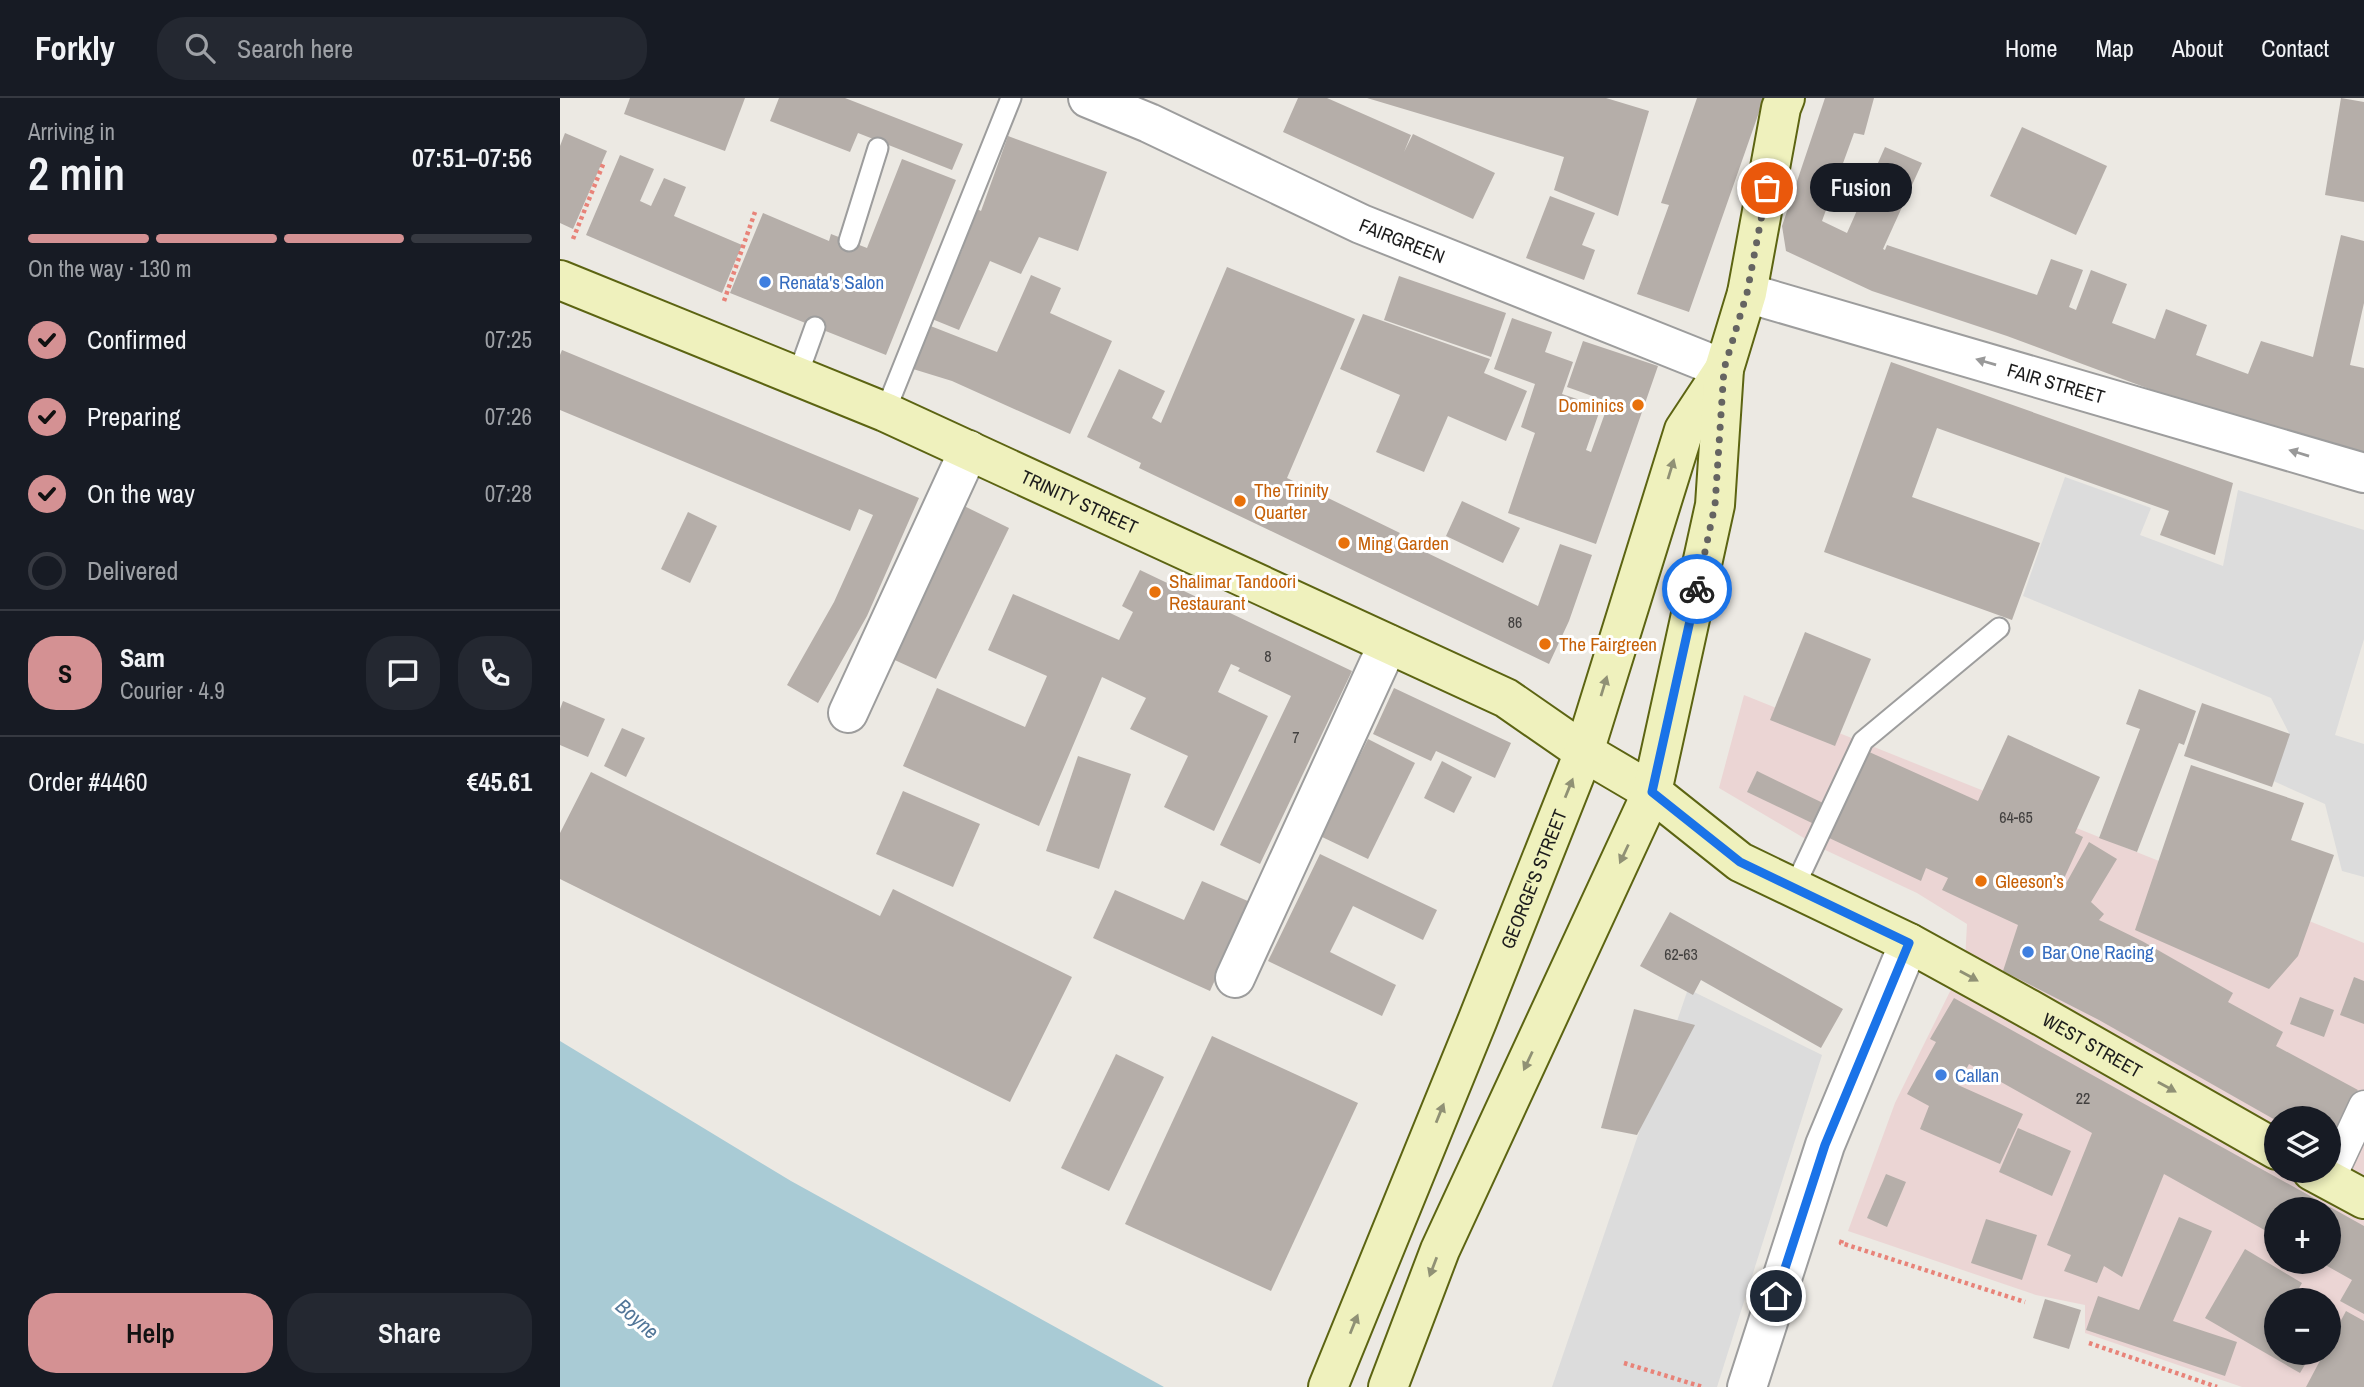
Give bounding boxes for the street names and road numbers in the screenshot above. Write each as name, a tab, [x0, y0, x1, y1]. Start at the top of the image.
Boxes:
street label: FAIRGREEN	[1355, 212, 1449, 269]
street label: FAIR STREET	[2004, 357, 2108, 410]
street label: TRINITY STREET	[1017, 463, 1143, 540]
street label: GEORGE'S STREET	[1494, 805, 1573, 952]
street label: WEST STREET	[2038, 1006, 2147, 1084]

